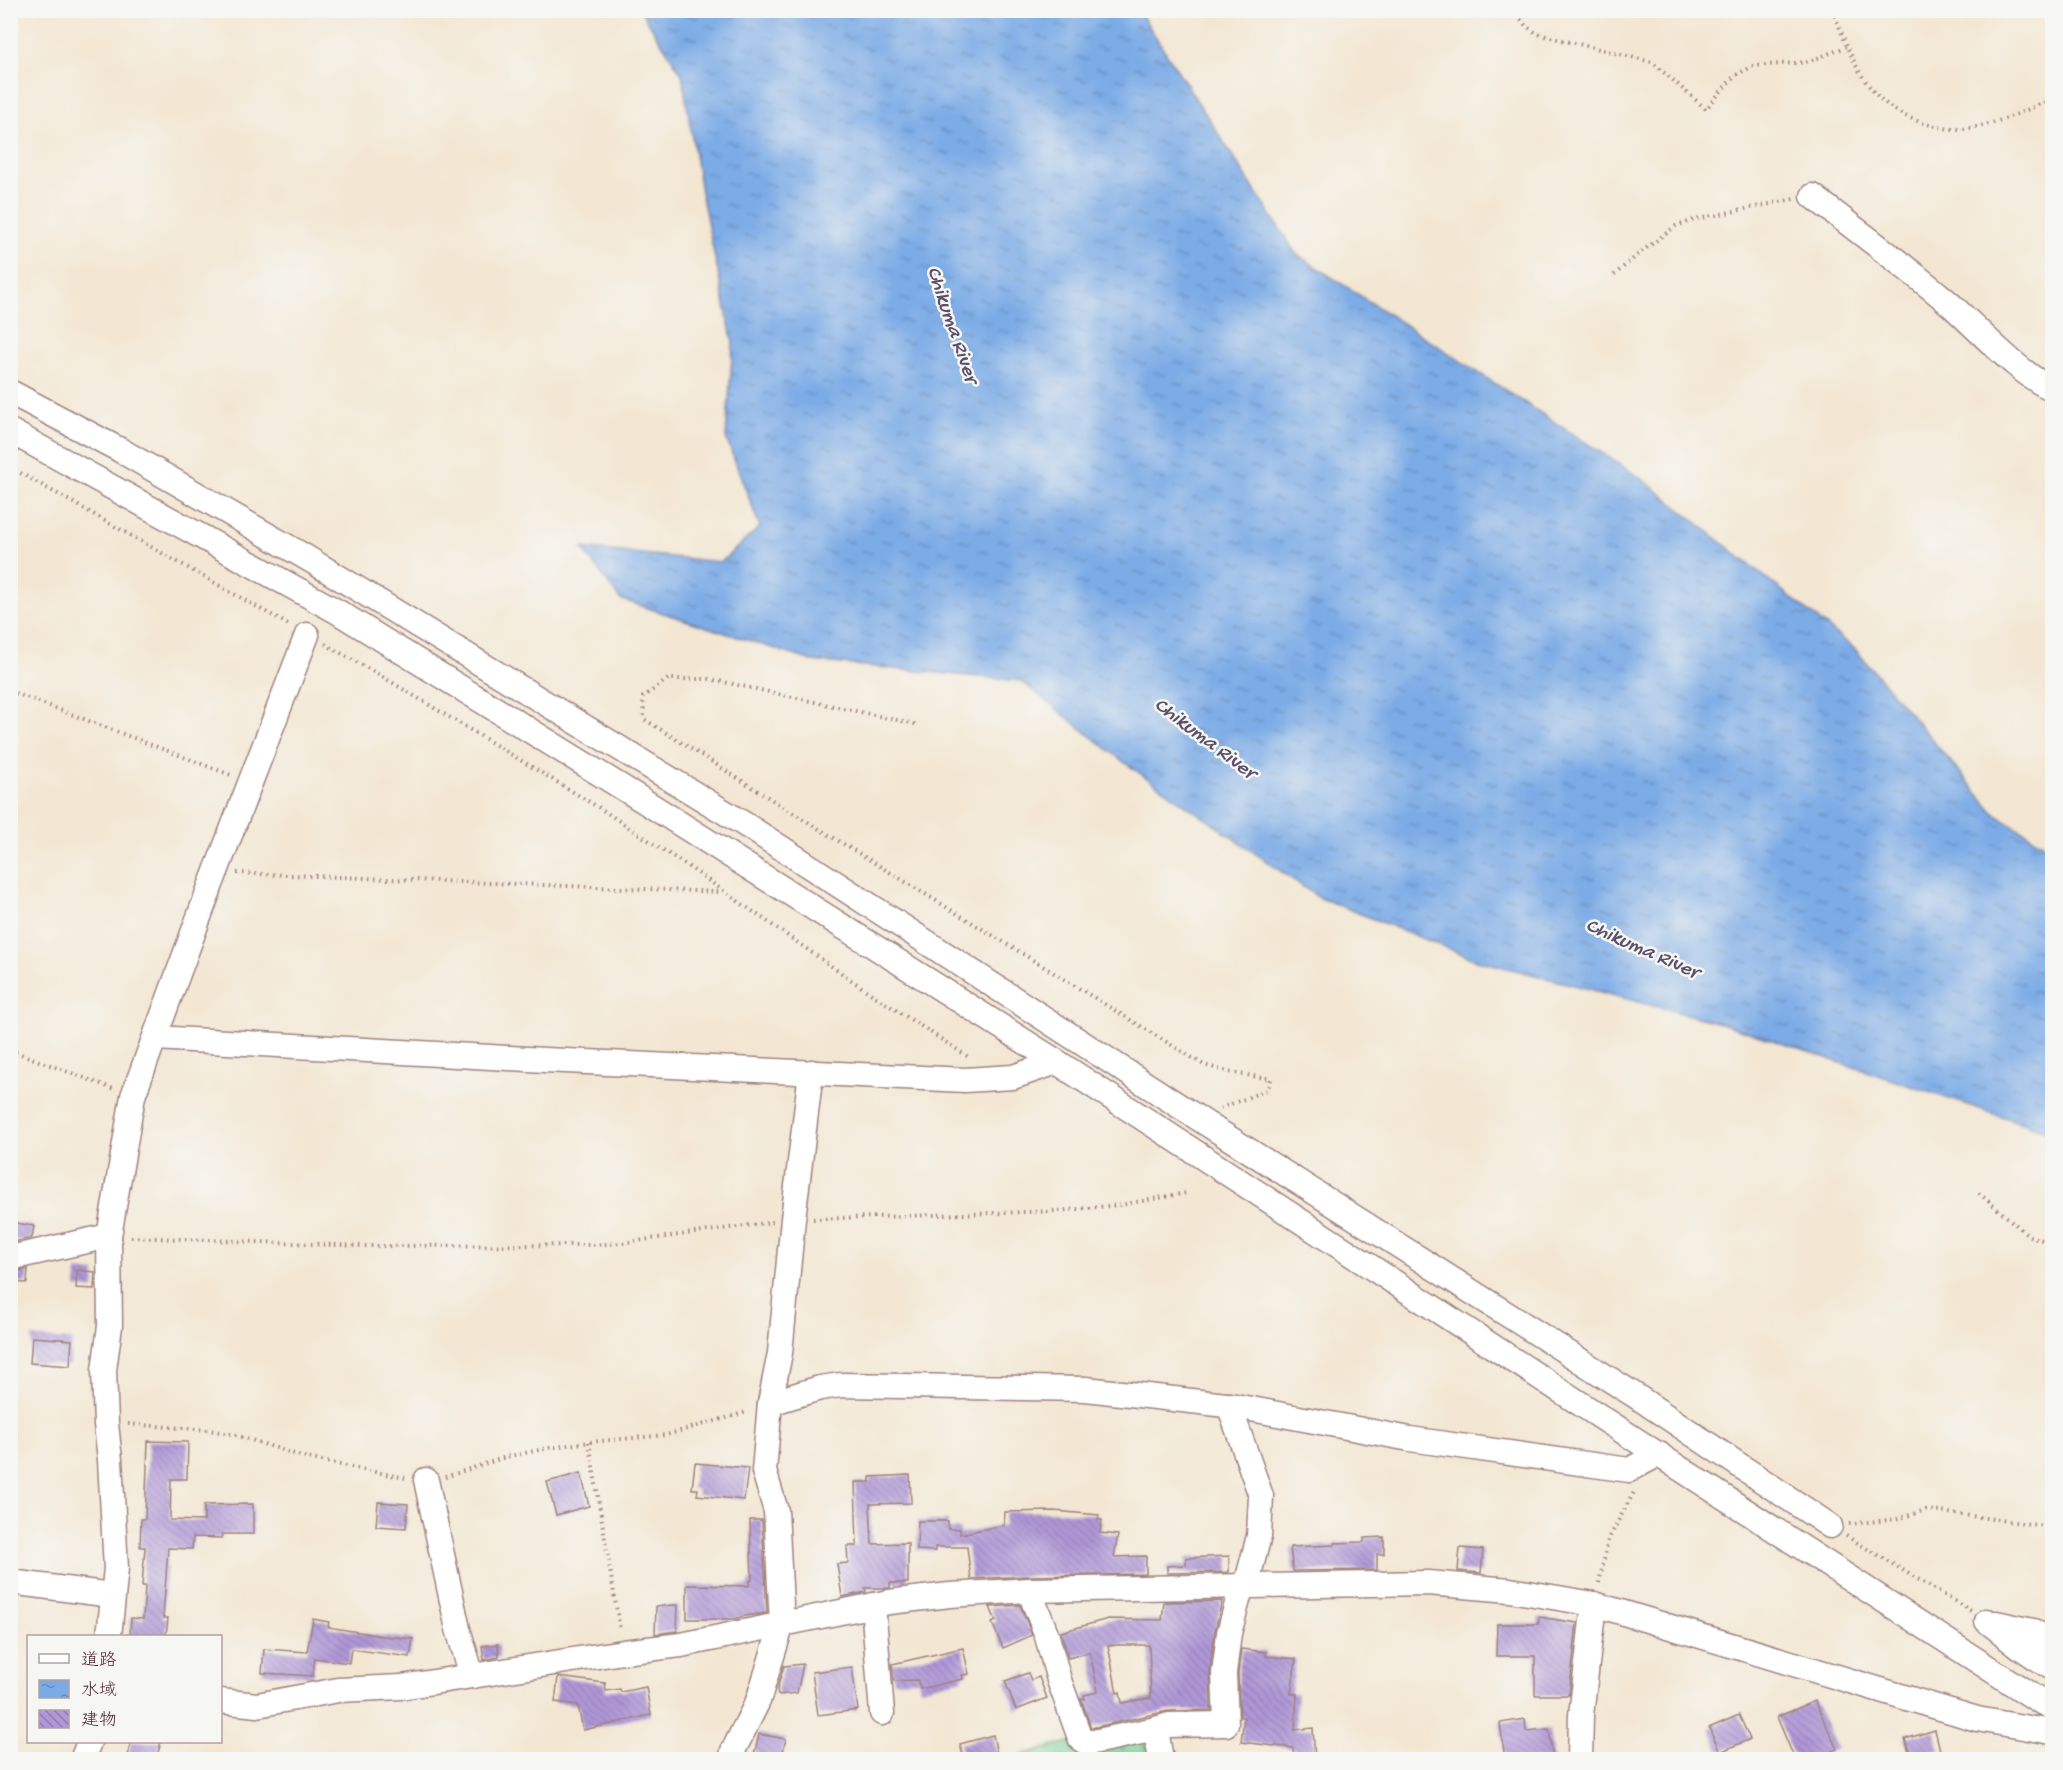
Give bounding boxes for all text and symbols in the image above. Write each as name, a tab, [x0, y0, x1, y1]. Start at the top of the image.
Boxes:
water label: Chikuma River	[919, 264, 984, 391]
water label: Chikuma River	[1148, 693, 1263, 789]
water label: Chikuma River	[1581, 914, 1706, 988]
legend	[27, 1635, 222, 1743]
text: 道路	[81, 1650, 117, 1672]
text: 水域	[81, 1680, 117, 1702]
text: 建物	[81, 1710, 117, 1732]

